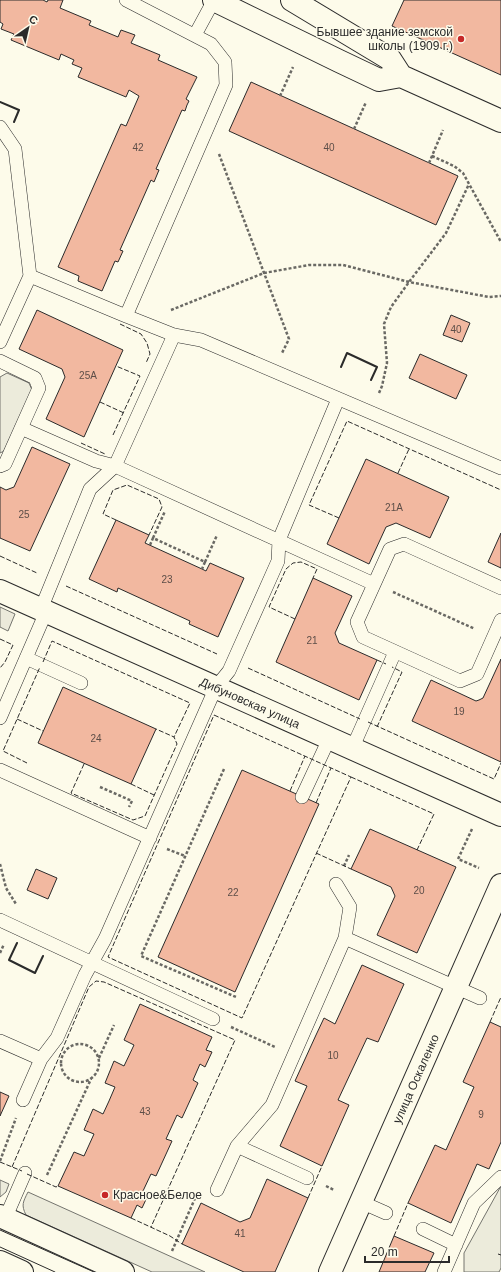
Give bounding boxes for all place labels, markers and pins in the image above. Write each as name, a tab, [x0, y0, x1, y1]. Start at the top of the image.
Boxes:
place label: Бывшее здание земской школы (1909 г.)	[317, 25, 453, 53]
marker: Бывшее здание земской школы (1909 г.)	[456, 34, 466, 44]
place label: Красное&Белое	[113, 1188, 202, 1202]
marker: Красное&Белое	[100, 1190, 110, 1200]

